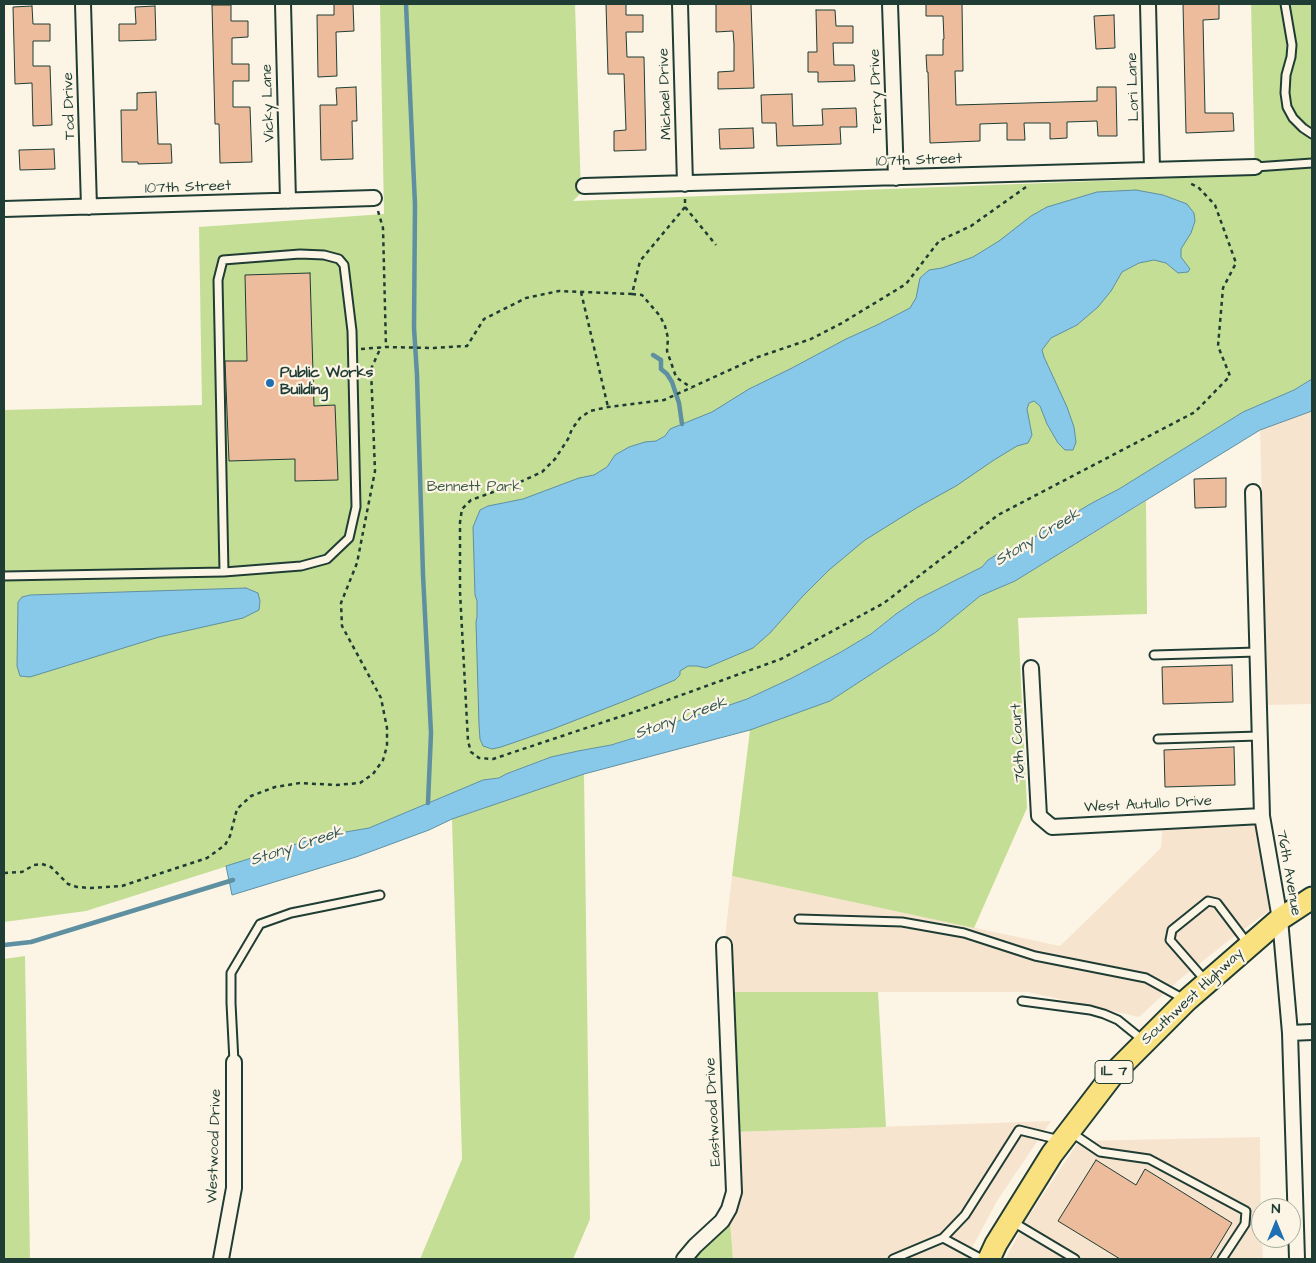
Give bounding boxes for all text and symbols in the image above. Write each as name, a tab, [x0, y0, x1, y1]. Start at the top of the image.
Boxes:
street label: Michael Drive	[655, 48, 677, 140]
street label: Terry Drive	[867, 49, 887, 133]
street label: Lori Lane	[1124, 52, 1144, 122]
street label: Vicky Lane	[259, 64, 279, 142]
street label: Tod Drive	[60, 72, 80, 140]
street label: 107th Street	[876, 150, 962, 172]
street label: 107th Street	[145, 177, 231, 199]
place label: Public Works Building	[280, 365, 373, 400]
marker: Public Works Building	[264, 377, 276, 389]
park label: Bennett Park	[427, 479, 521, 497]
water label: Stony Creek	[992, 505, 1084, 571]
water label: Stony Creek	[633, 694, 729, 744]
street label: 76th Court	[1008, 703, 1030, 783]
street label: West Autullo Drive	[1084, 793, 1212, 817]
water label: Stony Creek	[248, 823, 346, 871]
street label: 76th Avenue	[1272, 829, 1304, 917]
street label: Southwest Highway	[1138, 945, 1248, 1049]
street label: Eastwood Drive	[702, 1057, 726, 1167]
road number: IL 7	[1095, 1060, 1133, 1084]
street label: Westwood Drive	[204, 1088, 226, 1204]
north arrow	[1251, 1198, 1301, 1248]
text: N	[1272, 1199, 1280, 1219]

